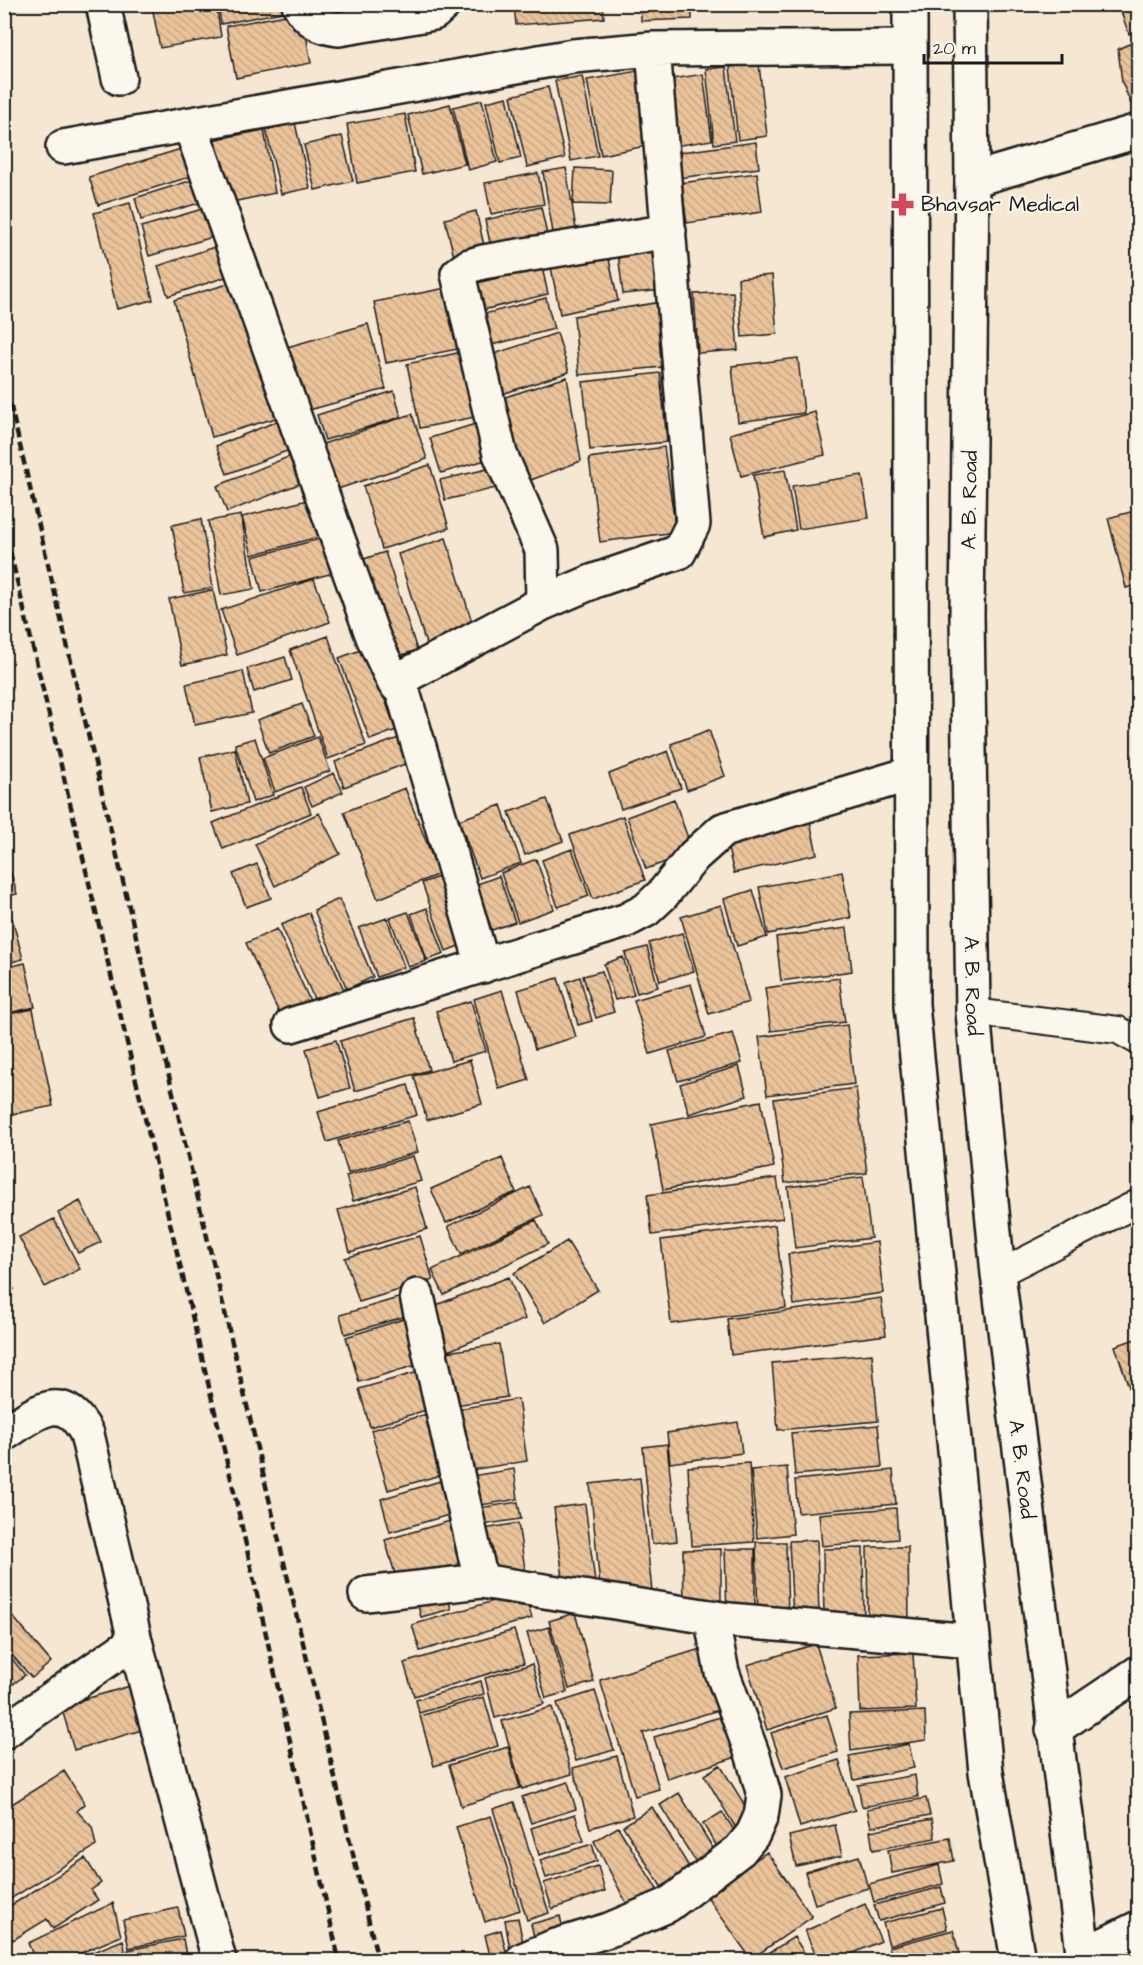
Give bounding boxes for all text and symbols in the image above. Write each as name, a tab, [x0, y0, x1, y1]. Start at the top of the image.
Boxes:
scale bar	[924, 27, 1062, 65]
text: 20 m	[933, 36, 976, 61]
place label: Bhavsar Medical	[921, 190, 1079, 219]
pharmacy icon: Bhavsar Medical	[890, 191, 916, 217]
street label: A. B. Road	[954, 450, 985, 550]
street label: A. B. Road	[957, 936, 989, 1037]
street label: A. B. Road	[1001, 1418, 1043, 1521]

